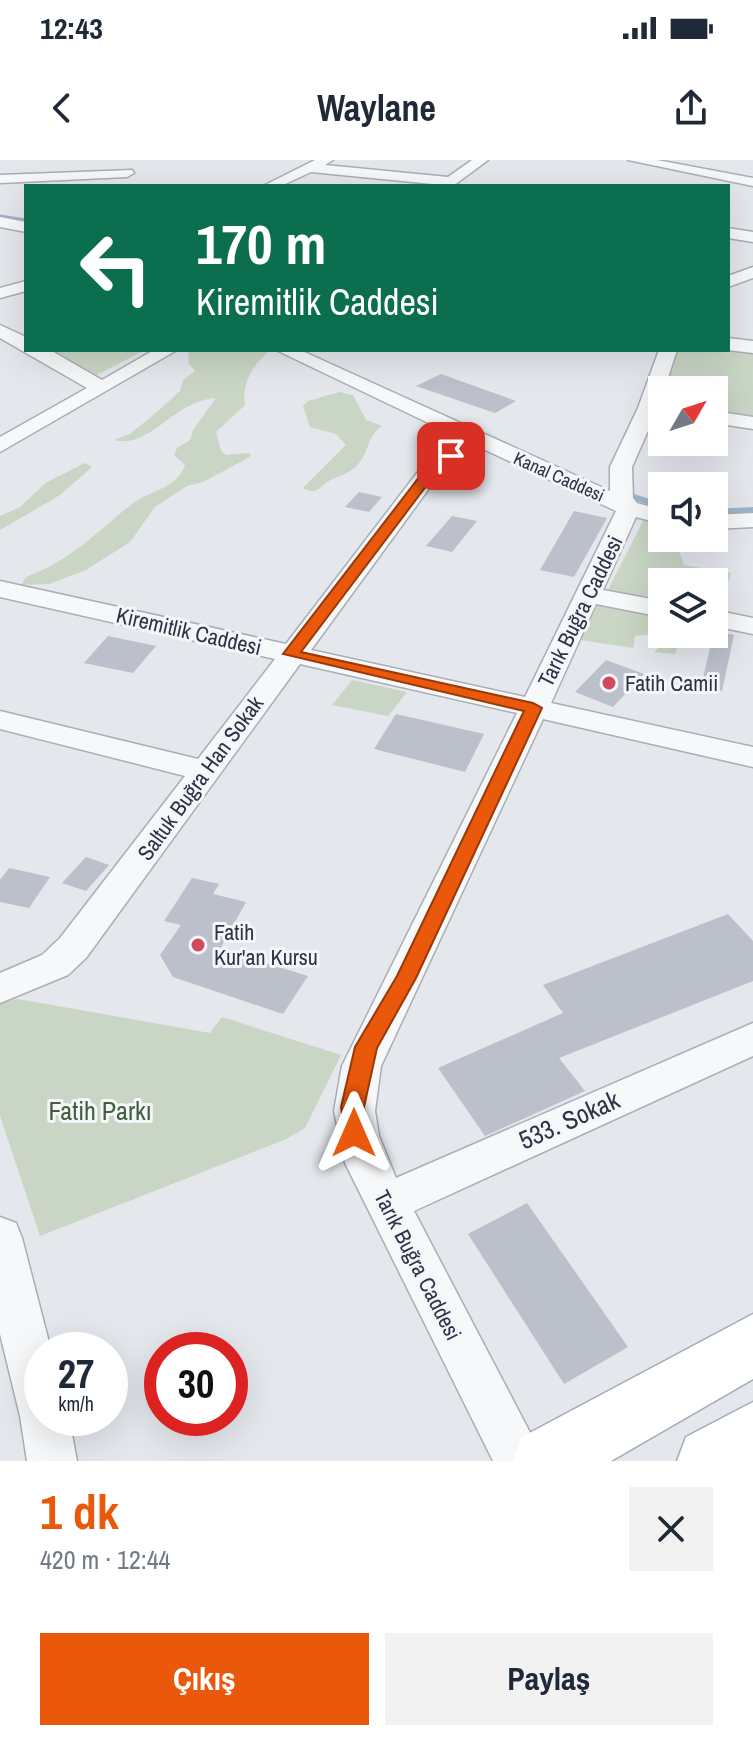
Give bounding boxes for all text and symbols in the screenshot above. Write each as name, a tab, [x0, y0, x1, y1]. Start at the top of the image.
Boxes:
text: 12:43	[40, 8, 103, 48]
text: Waylane	[317, 84, 436, 132]
icon: back	[40, 86, 84, 130]
icon: share	[669, 86, 713, 130]
text: 170 m	[196, 206, 326, 281]
icon: left	[64, 216, 168, 320]
text: Kiremitlik Caddesi	[196, 278, 439, 326]
north arrow	[648, 376, 728, 456]
map controls	[648, 376, 728, 648]
pin	[417, 422, 485, 490]
icon: arrive	[429, 434, 473, 478]
street label: Kanal Caddesi	[510, 445, 609, 508]
button: sound	[648, 472, 728, 552]
street label: Tarık Buğra Caddesi	[530, 530, 630, 692]
button: layers	[648, 568, 728, 648]
street label: Kiremitlik Caddesi	[113, 600, 265, 662]
place label: Fatih Camii	[625, 668, 718, 698]
marker: Fatih Camii	[600, 674, 618, 692]
street label: Saltuk Buğra Han Sokak	[130, 689, 270, 866]
place label: Fatih Kur'an Kursu	[214, 917, 318, 972]
marker: Fatih Kur'an Kursu	[189, 936, 207, 954]
street label: 533. Sokak	[513, 1082, 625, 1157]
position arrow	[312, 1091, 396, 1175]
park label: Fatih Parkı	[48, 1093, 152, 1128]
street label: Tarık Buğra Caddesi	[367, 1185, 469, 1345]
speed limit sign: 30	[144, 1332, 248, 1436]
text: 27	[58, 1347, 94, 1400]
text: km/h	[58, 1390, 94, 1417]
text: 1 dk	[40, 1479, 119, 1544]
button: close	[629, 1487, 713, 1571]
text: 420 m · 12:44	[40, 1542, 170, 1577]
button: Çıkış	[40, 1633, 369, 1725]
button: Paylaş	[385, 1633, 713, 1725]

